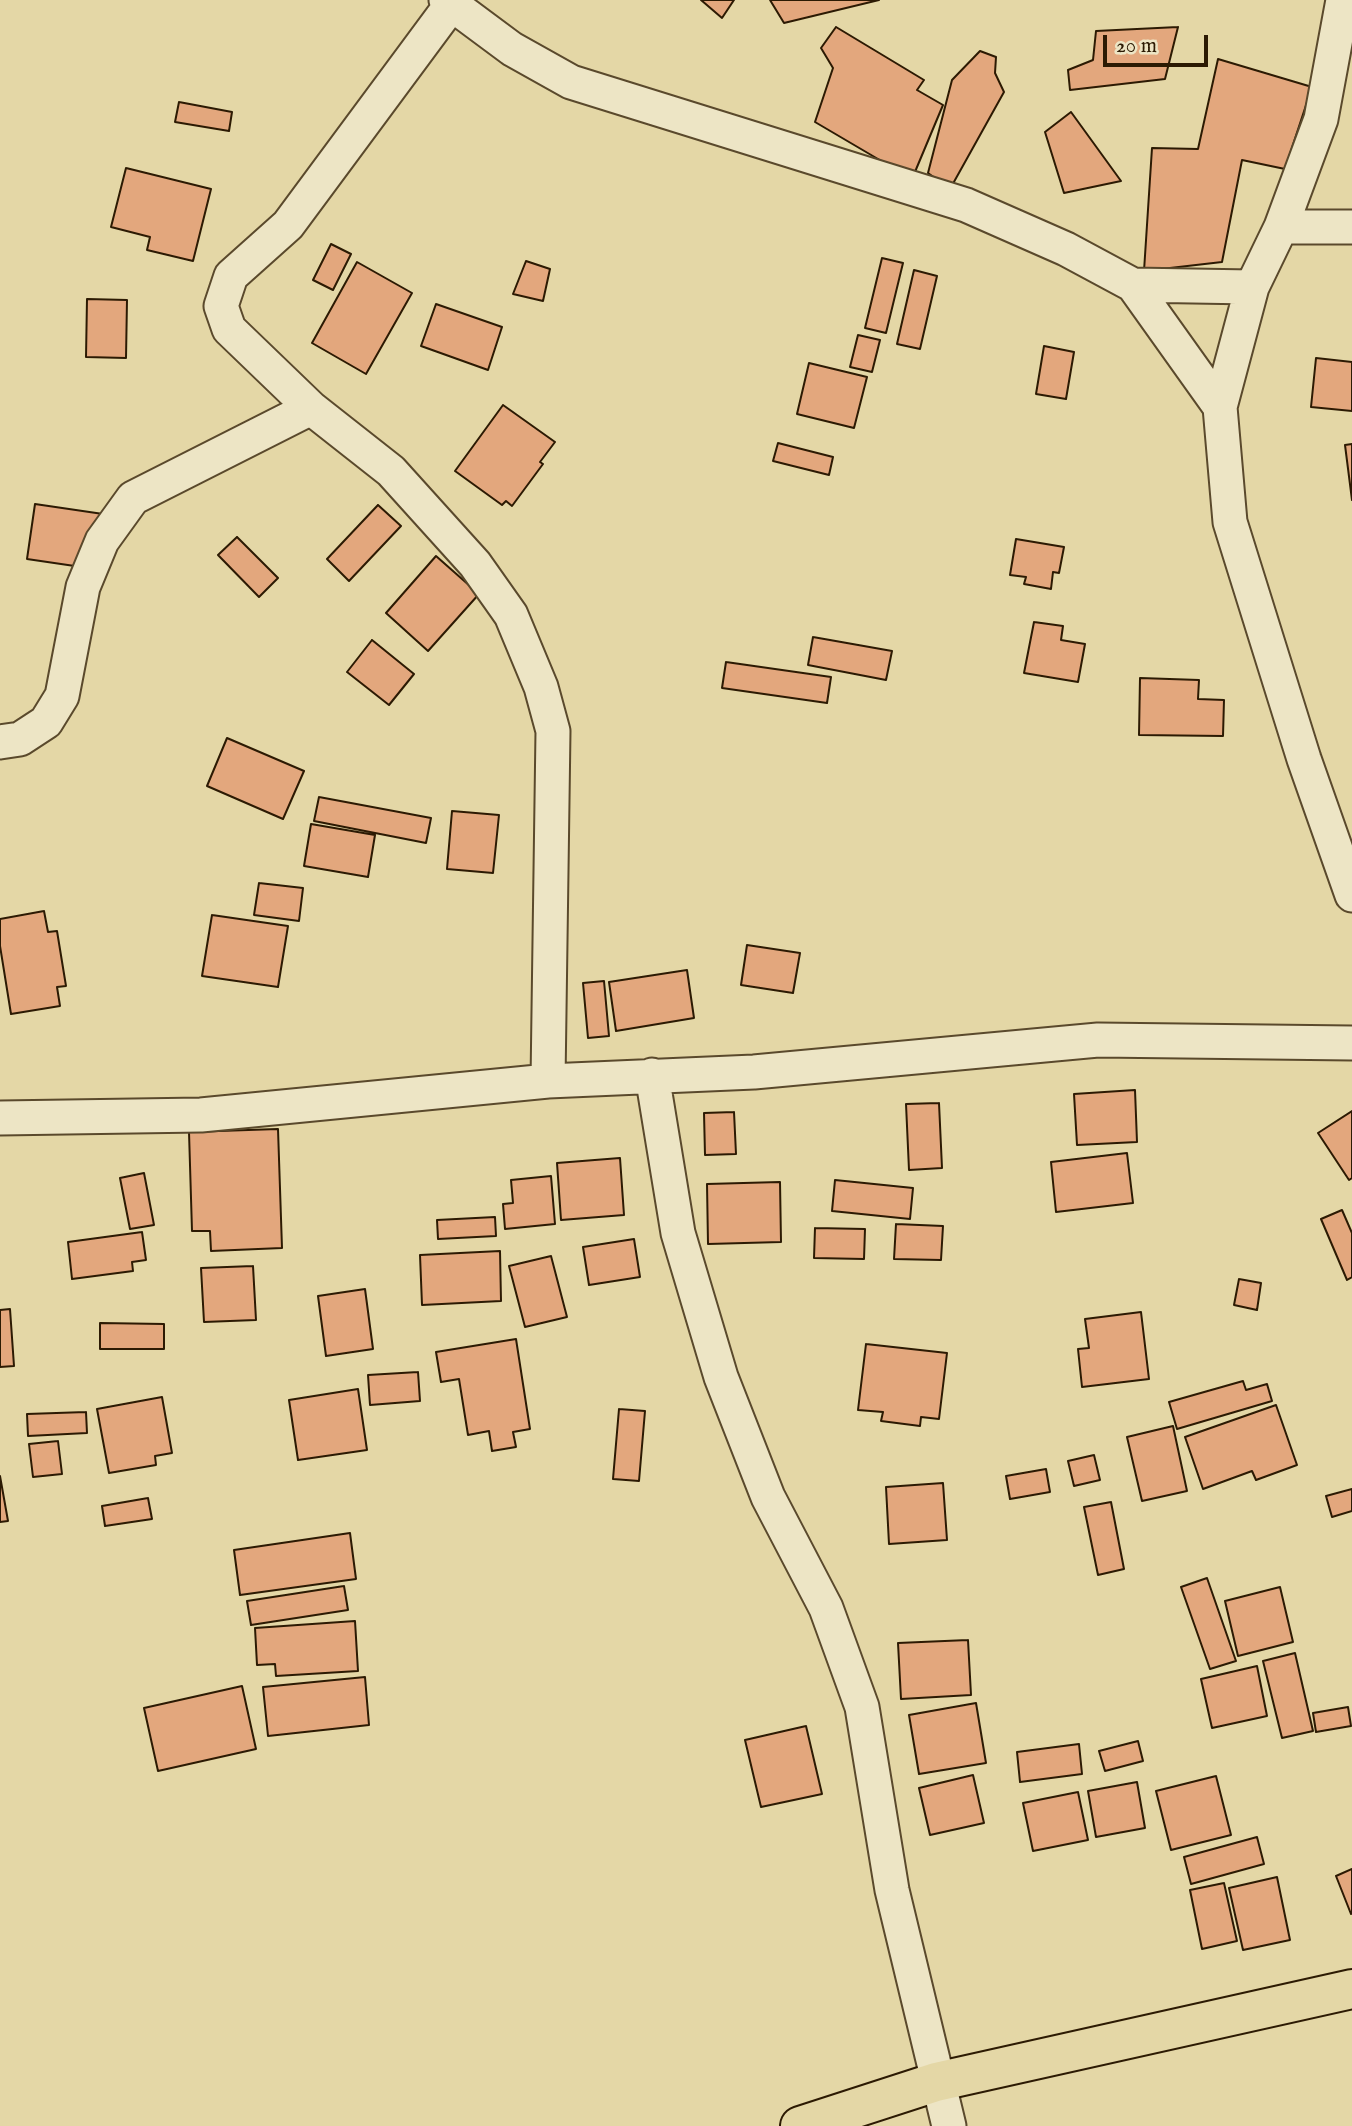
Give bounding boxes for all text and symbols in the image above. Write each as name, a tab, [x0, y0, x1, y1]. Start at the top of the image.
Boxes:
scale bar	[1107, 21, 1212, 65]
text: 20 m	[1116, 33, 1157, 60]

